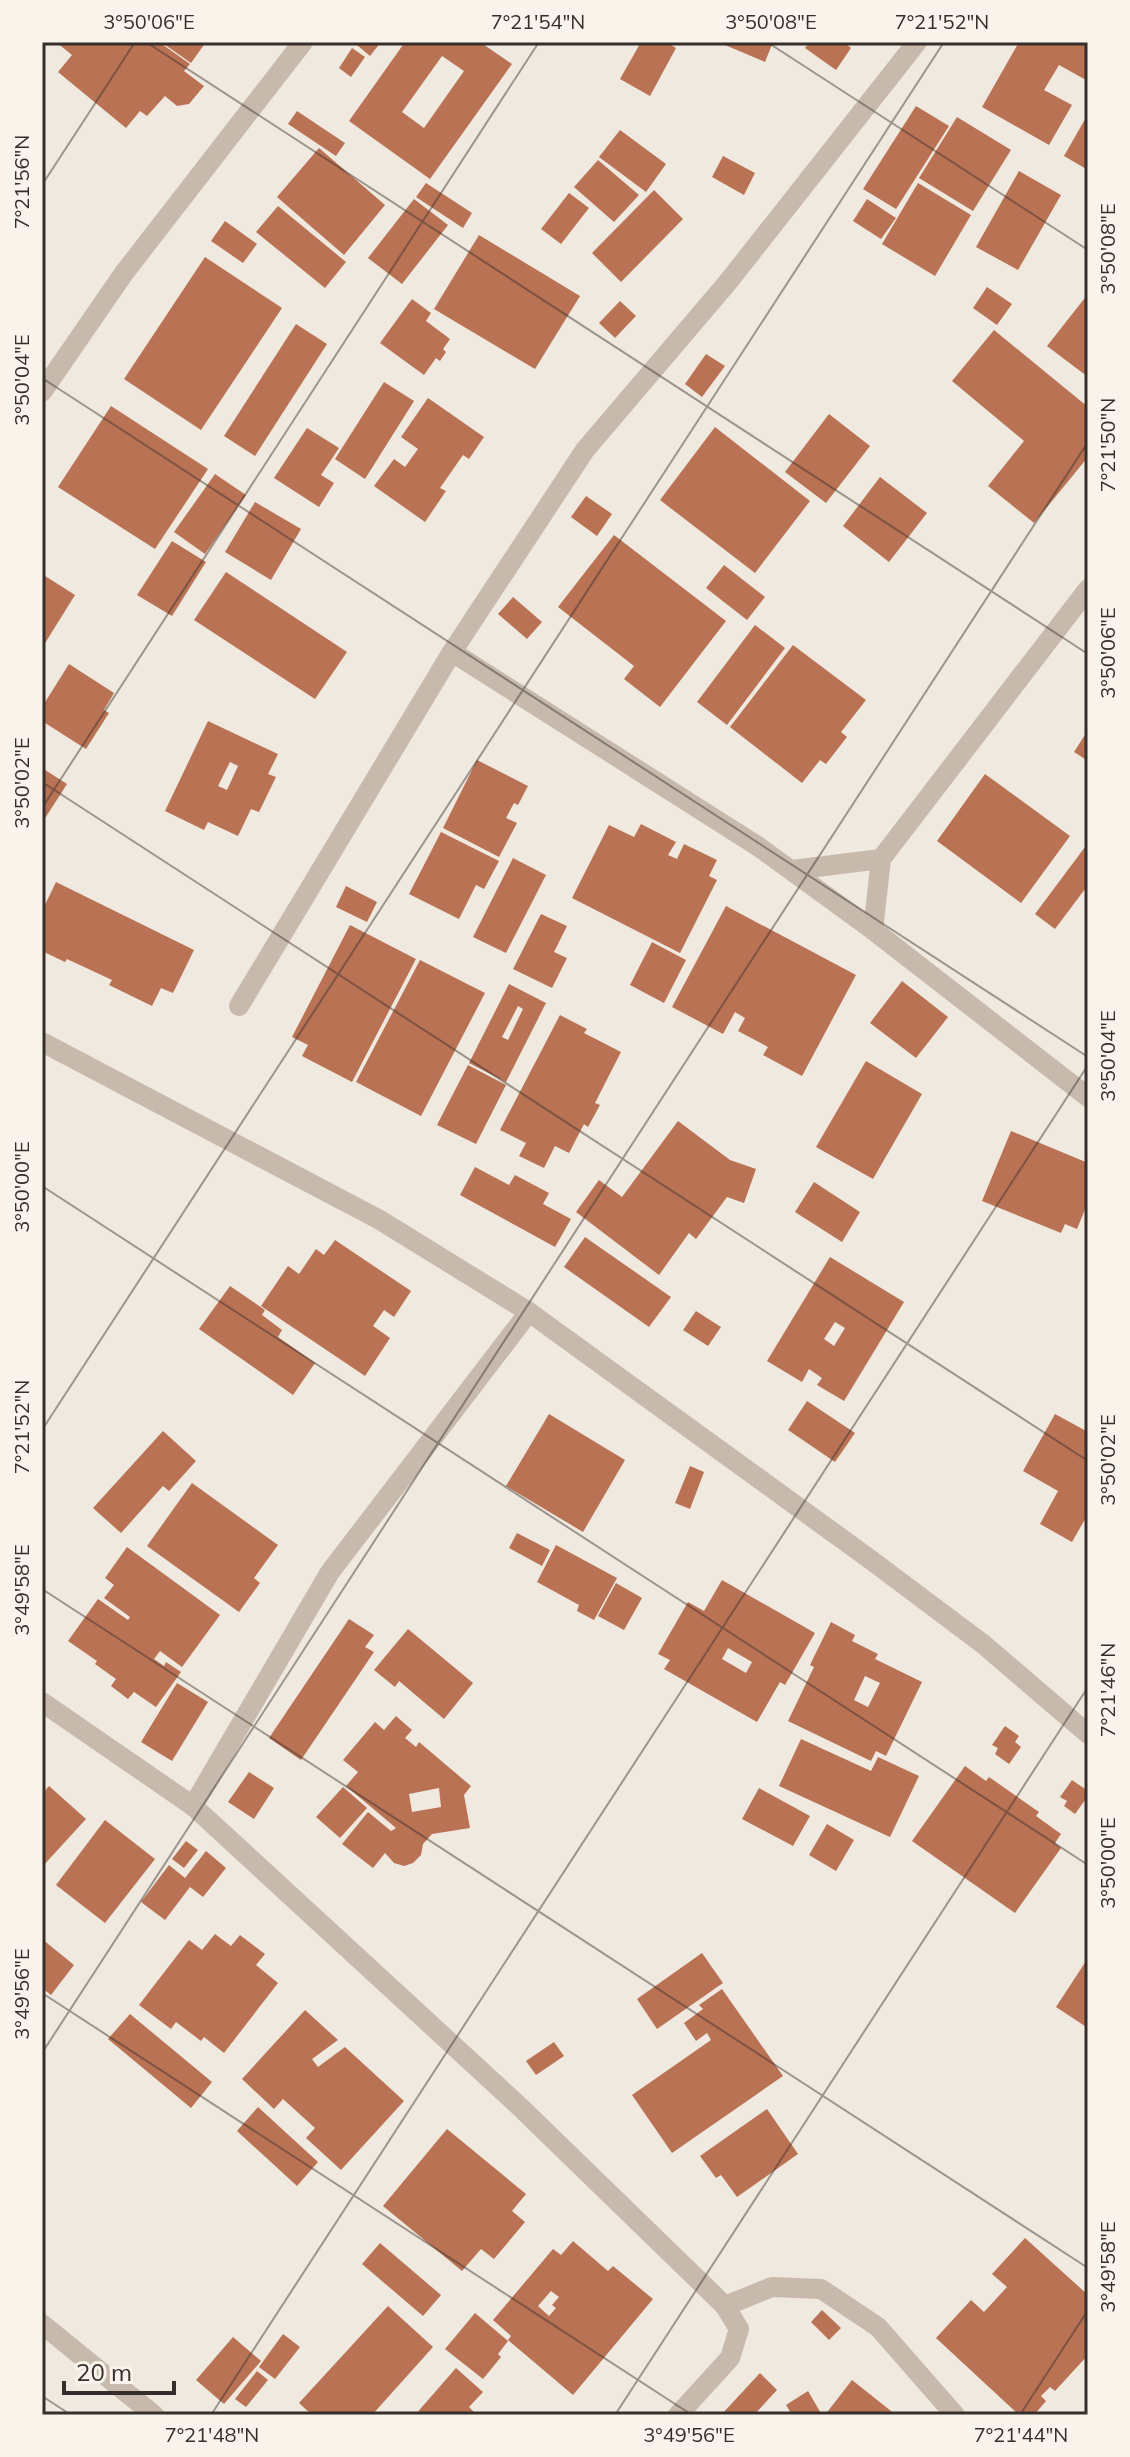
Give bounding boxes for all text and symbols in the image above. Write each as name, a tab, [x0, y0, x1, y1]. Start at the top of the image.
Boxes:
text: 3°50'06"E	[103, 9, 195, 34]
text: 7°21'54"N	[491, 9, 585, 34]
text: 3°50'08"E	[725, 9, 817, 34]
text: 7°21'52"N	[895, 9, 989, 34]
text: 7°21'56"N	[9, 135, 34, 229]
text: 3°50'08"E	[1095, 203, 1120, 295]
text: 3°50'04"E	[9, 334, 34, 426]
text: 7°21'50"N	[1095, 398, 1120, 492]
text: 3°50'06"E	[1095, 607, 1120, 699]
text: 3°50'02"E	[9, 737, 34, 829]
text: 3°50'04"E	[1095, 1010, 1120, 1102]
text: 3°50'00"E	[9, 1141, 34, 1233]
text: 7°21'52"N	[9, 1380, 34, 1474]
text: 3°50'02"E	[1095, 1414, 1120, 1506]
text: 3°49'58"E	[9, 1544, 34, 1636]
text: 7°21'46"N	[1095, 1643, 1120, 1737]
text: 3°50'00"E	[1095, 1817, 1120, 1909]
text: 3°49'56"E	[9, 1948, 34, 2040]
text: 3°49'58"E	[1095, 2221, 1120, 2313]
scale bar	[64, 2345, 174, 2395]
text: 20 m	[76, 2357, 132, 2387]
text: 7°21'48"N	[165, 2422, 259, 2447]
text: 3°49'56"E	[643, 2422, 735, 2447]
text: 7°21'44"N	[974, 2422, 1068, 2447]

